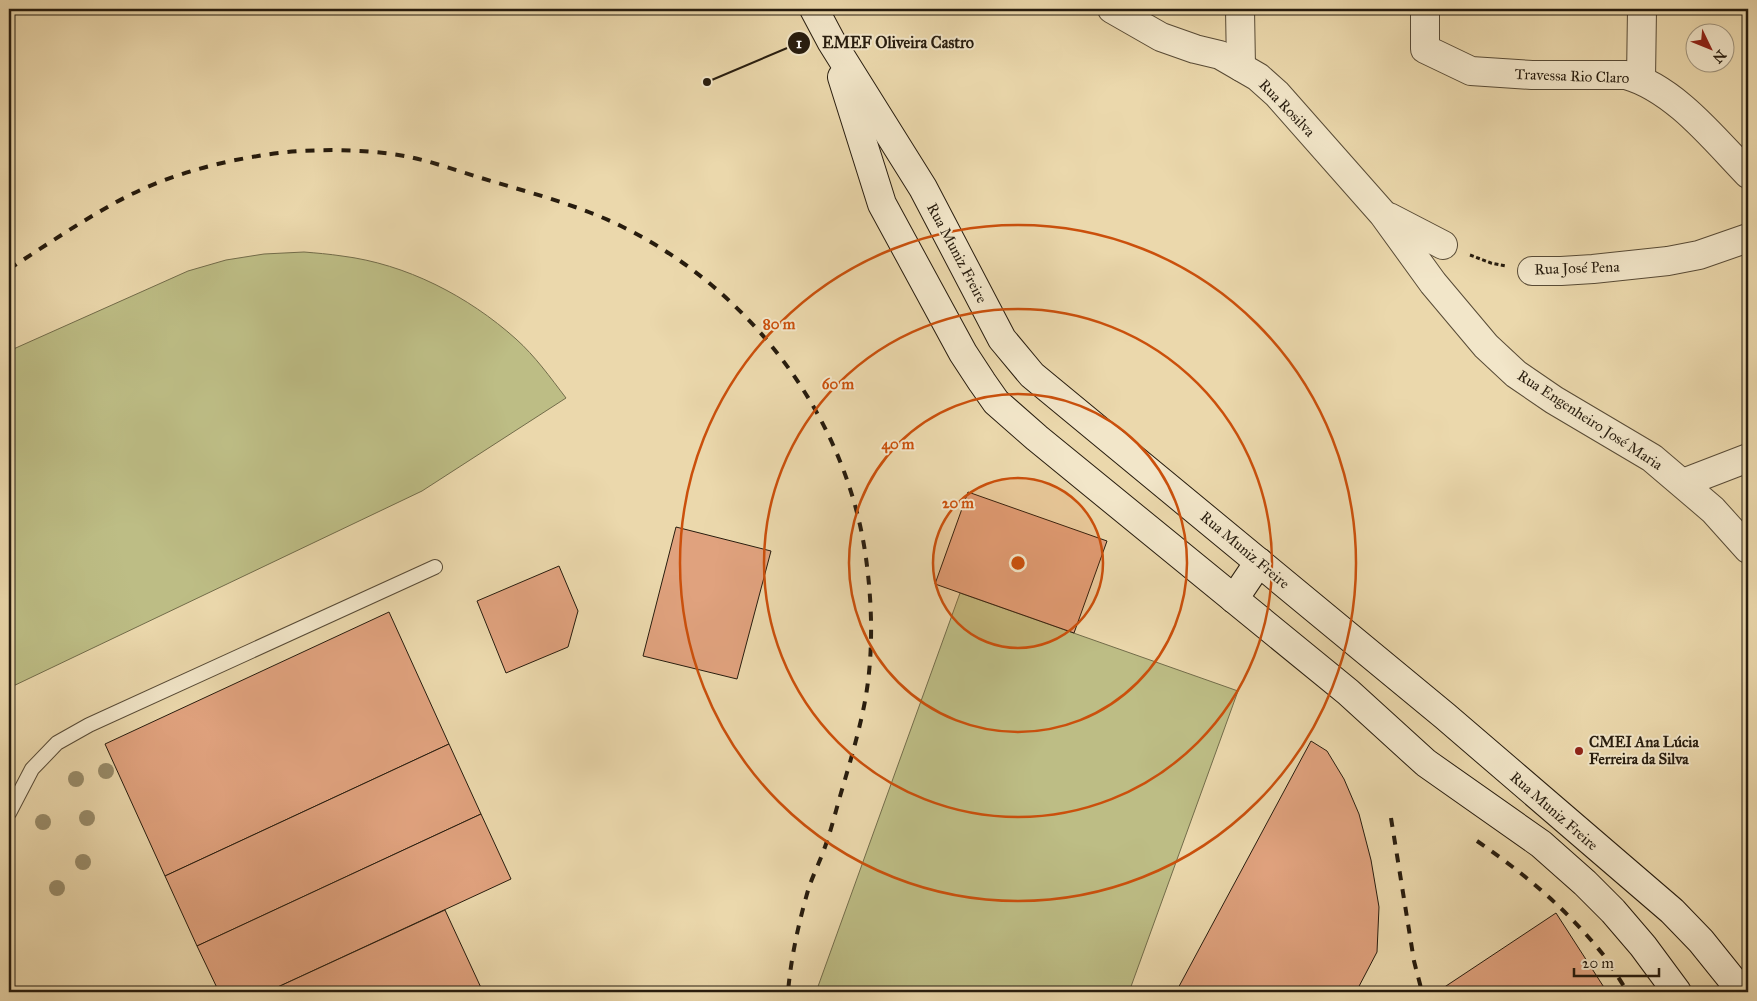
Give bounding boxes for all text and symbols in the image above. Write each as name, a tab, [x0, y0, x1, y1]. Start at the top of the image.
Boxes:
north arrow	[1684, 22, 1734, 72]
callout: EMEF Oliveira Castro	[787, 27, 984, 58]
text: EMEF Oliveira Castro	[822, 33, 974, 52]
text: 1	[796, 34, 802, 52]
text: N	[1709, 46, 1729, 67]
street label: Travessa Rio Claro	[1514, 65, 1630, 87]
street label: Rua Rosilva	[1255, 75, 1319, 141]
street label: Rua Muniz Freire	[923, 200, 991, 306]
street label: Rua José Pena	[1534, 257, 1621, 279]
text: 80 m	[763, 315, 796, 333]
street label: Rua Engenheiro José Maria	[1513, 366, 1667, 475]
text: 60 m	[822, 375, 855, 393]
text: 40 m	[882, 435, 915, 454]
text: 20 m	[942, 494, 974, 512]
street label: Rua Muniz Freire	[1197, 507, 1293, 593]
centre of rings	[1009, 554, 1027, 572]
place label: CMEI Ana Lúcia Ferreira da Silva	[1589, 733, 1699, 768]
marker: CMEI Ana Lúcia Ferreira da Silva	[1573, 745, 1585, 757]
street label: Rua Muniz Freire	[1506, 768, 1602, 854]
scale bar	[1574, 946, 1660, 978]
text: 20 m	[1582, 954, 1614, 972]

